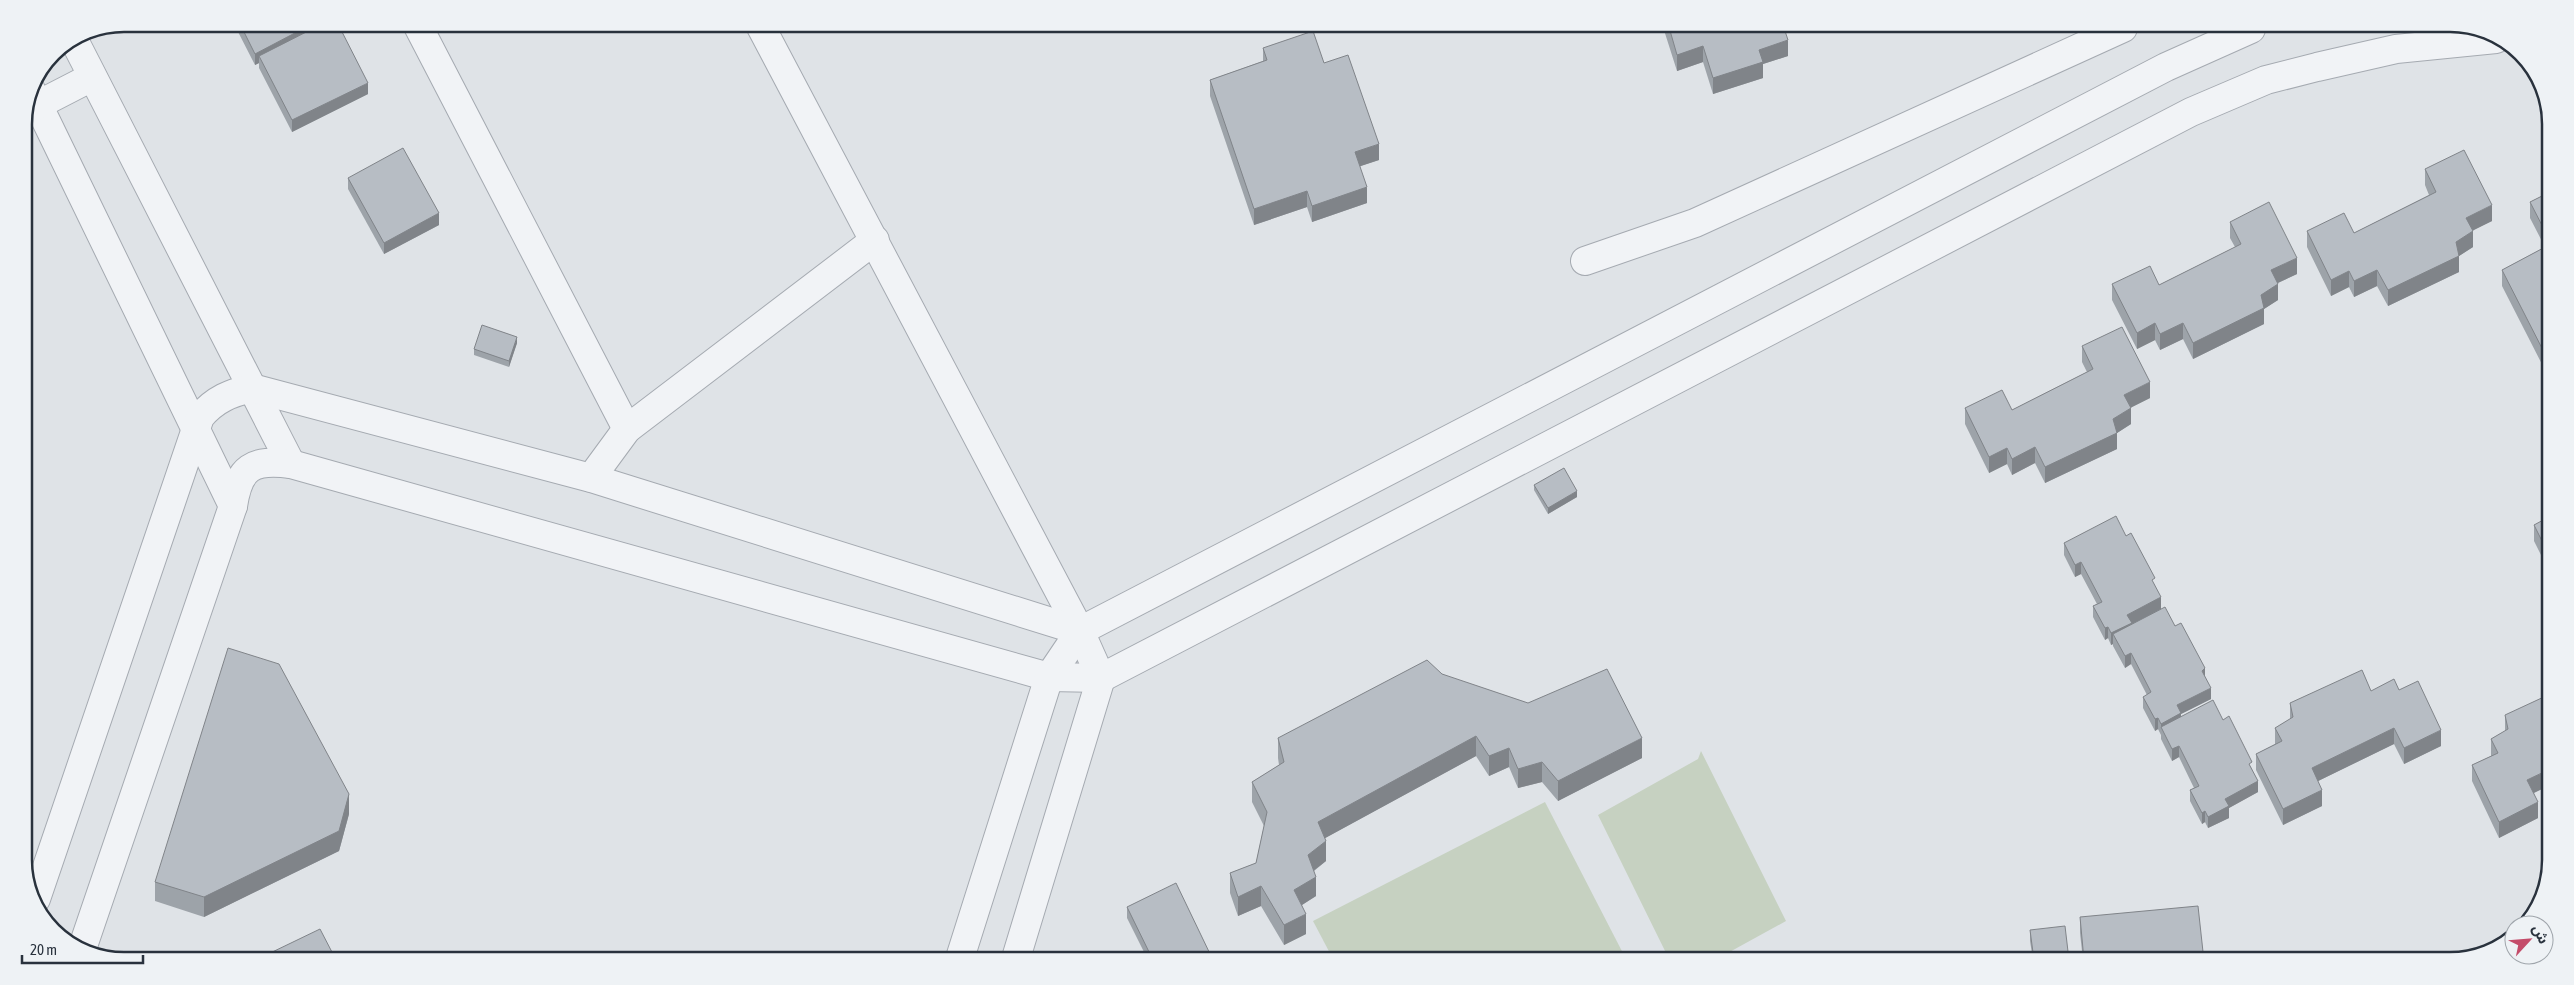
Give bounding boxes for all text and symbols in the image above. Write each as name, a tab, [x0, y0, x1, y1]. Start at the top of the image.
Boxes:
north arrow	[2504, 915, 2554, 965]
text: ش	[2529, 922, 2552, 946]
scale bar	[22, 932, 144, 964]
text: 20 m	[30, 941, 57, 958]

